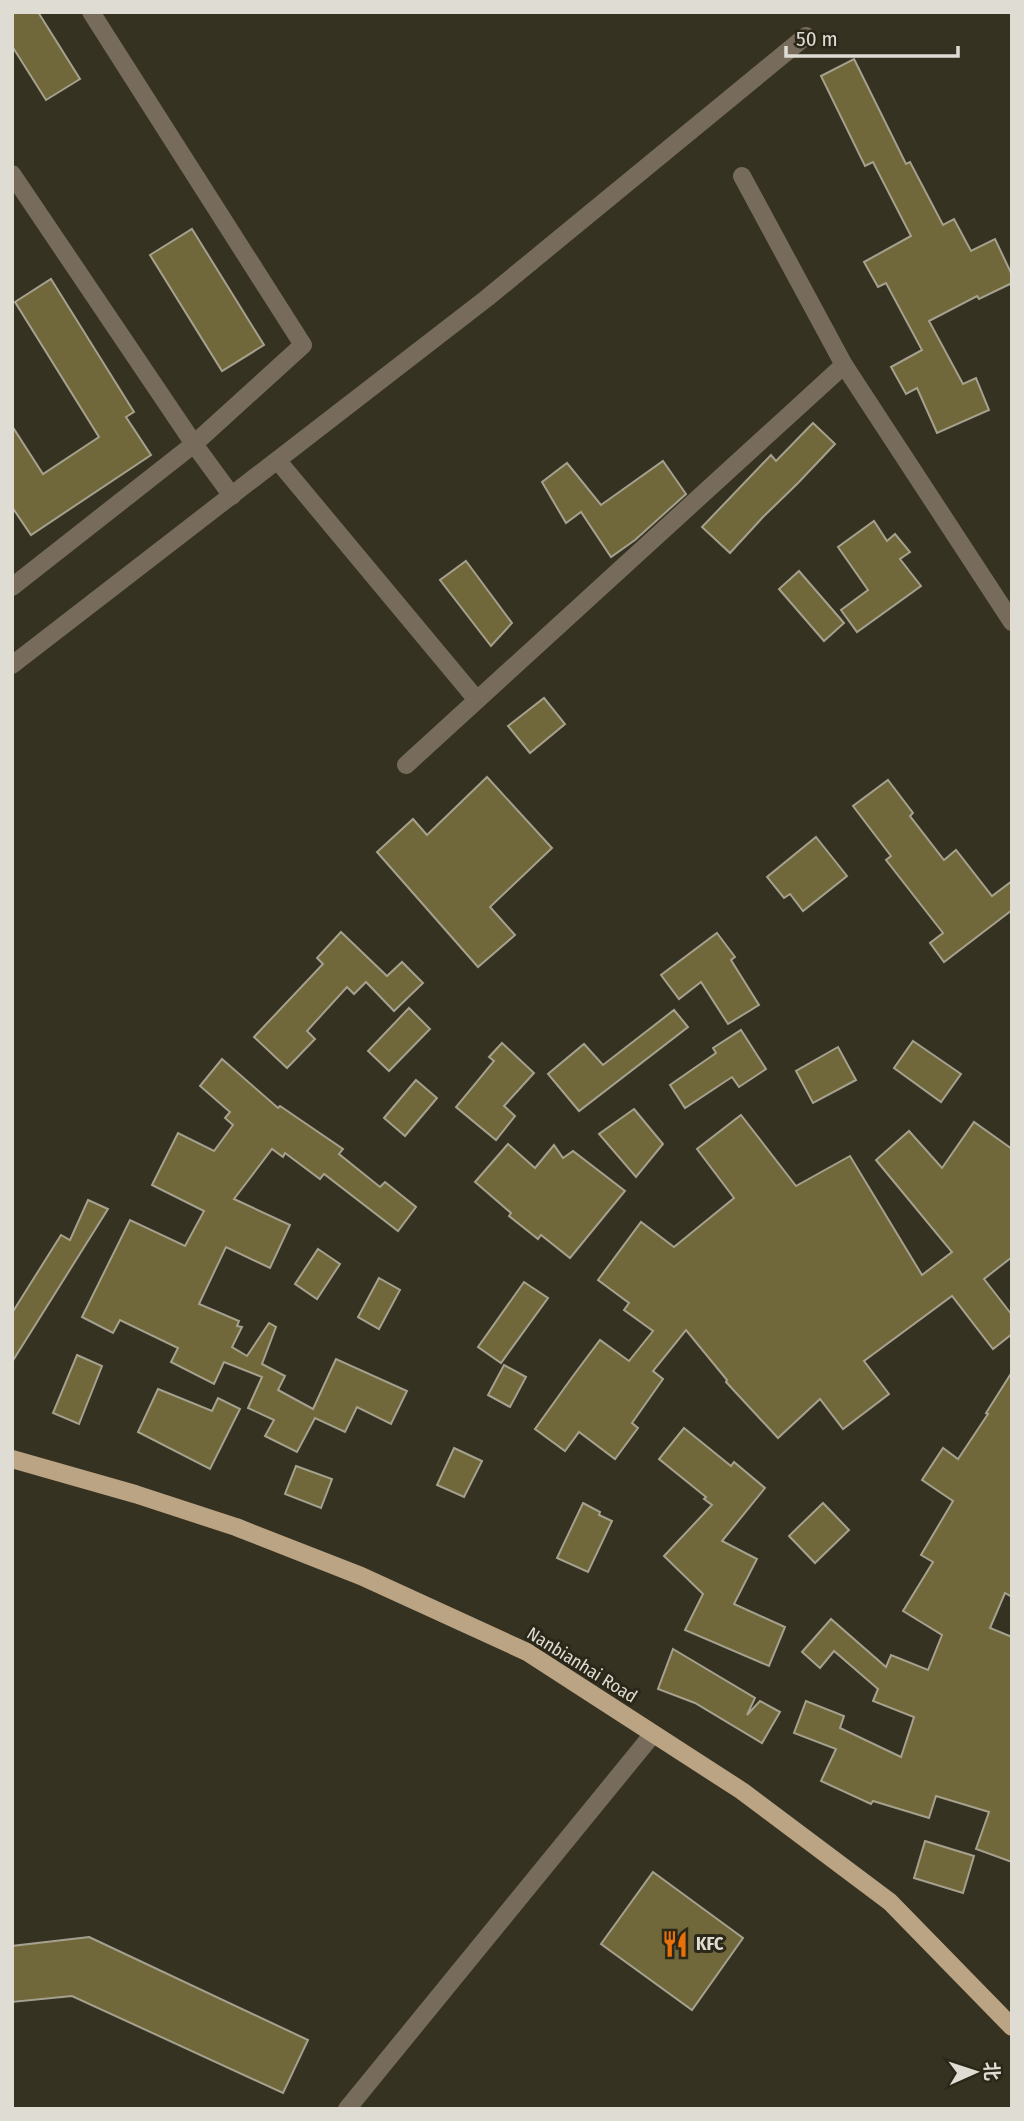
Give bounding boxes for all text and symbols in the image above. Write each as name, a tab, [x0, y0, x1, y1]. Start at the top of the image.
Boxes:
scale bar	[786, 14, 958, 58]
text: 50 m	[796, 26, 838, 52]
street label: Nanbianhai Road	[523, 1622, 641, 1708]
restaurant icon: KFC	[660, 1929, 690, 1959]
place label: KFC	[696, 1933, 724, 1955]
north arrow	[940, 2037, 1010, 2107]
text: 北	[979, 2061, 1003, 2081]

